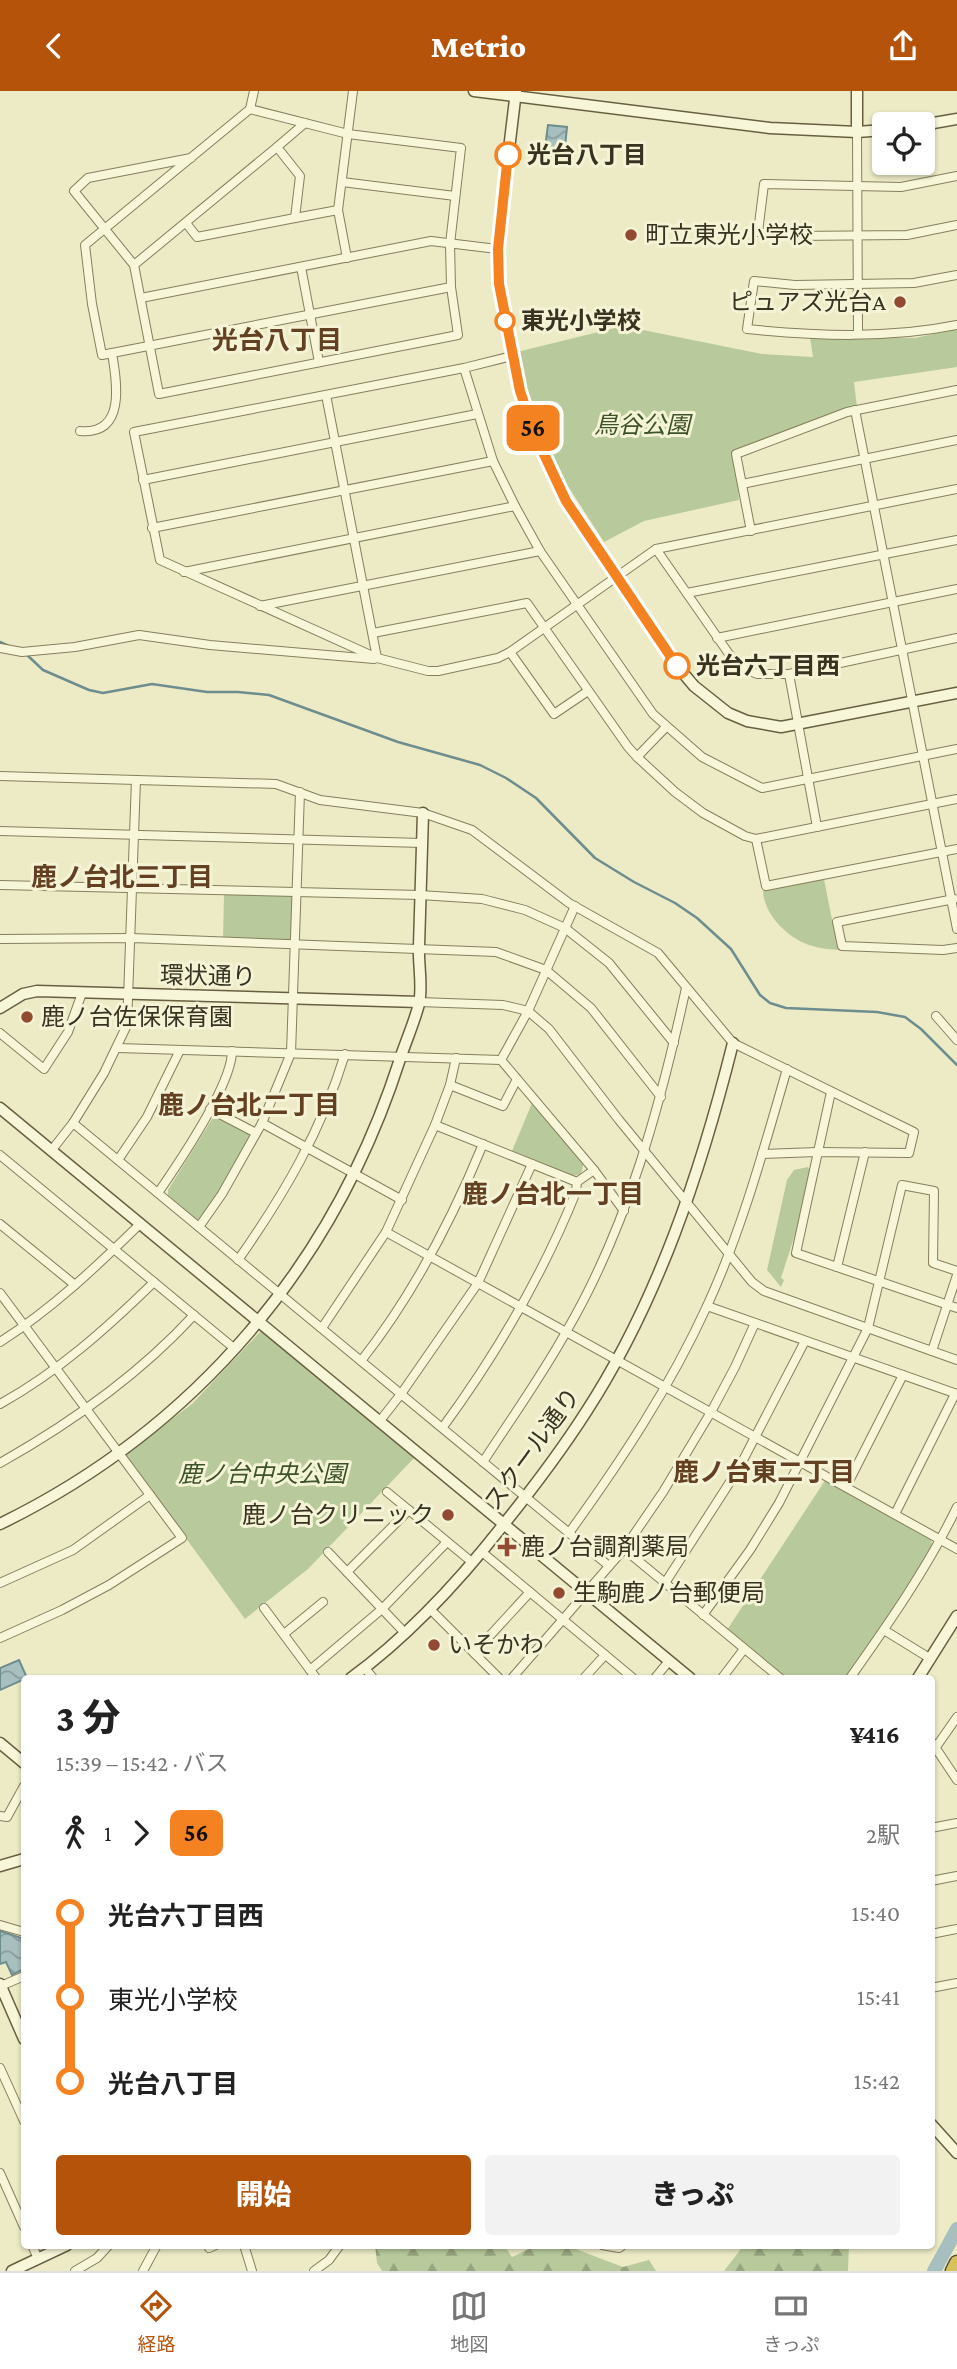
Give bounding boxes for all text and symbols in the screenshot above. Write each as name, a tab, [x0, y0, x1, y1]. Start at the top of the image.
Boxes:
icon: back	[35, 27, 73, 65]
icon: share	[884, 27, 922, 65]
text: Metrio	[431, 28, 526, 64]
map controls	[872, 112, 935, 175]
button: locate	[872, 112, 935, 175]
place label: 光台八丁目	[527, 141, 647, 168]
marker: 光台八丁目	[495, 142, 521, 168]
place label: 町立東光小学校	[645, 221, 813, 248]
marker: 町立東光小学校	[623, 227, 639, 243]
place label: ピュアズ光台A	[729, 288, 886, 315]
marker: ピュアズ光台A	[892, 294, 908, 310]
place label: 東光小学校	[521, 307, 641, 334]
marker: 東光小学校	[495, 311, 515, 331]
district label: 光台八丁目	[212, 326, 342, 355]
line badge: 56	[502, 405, 564, 451]
park label: 鳥谷公園	[594, 411, 693, 438]
text: 56	[521, 414, 545, 441]
place label: 光台六丁目西	[696, 652, 840, 679]
marker: 光台六丁目西	[664, 653, 690, 679]
district label: 鹿ノ台北三丁目	[31, 863, 213, 892]
street label: 環状通り	[160, 961, 256, 990]
place label: 鹿ノ台佐保保育園	[41, 1003, 233, 1030]
marker: 鹿ノ台佐保保育園	[19, 1009, 35, 1025]
district label: 鹿ノ台北二丁目	[158, 1091, 340, 1120]
district label: 鹿ノ台北一丁目	[462, 1180, 644, 1209]
street label: スクール通り	[478, 1383, 585, 1515]
district label: 鹿ノ台東二丁目	[673, 1458, 855, 1487]
park label: 鹿ノ台中央公園	[178, 1460, 349, 1487]
place label: 鹿ノ台クリニック	[242, 1501, 434, 1528]
marker: 鹿ノ台クリニック	[440, 1507, 456, 1523]
place label: 鹿ノ台調剤薬局	[521, 1533, 689, 1560]
marker: 鹿ノ台調剤薬局	[499, 1539, 515, 1555]
place label: 生駒鹿ノ台郵便局	[573, 1579, 765, 1606]
marker: 生駒鹿ノ台郵便局	[551, 1585, 567, 1601]
place label: いそかわ	[448, 1631, 544, 1658]
marker: いそかわ	[426, 1637, 442, 1653]
text: 3 分	[56, 1697, 120, 1739]
text: ¥416	[850, 1720, 900, 1749]
text: 15:39 – 15:42 · バス	[56, 1750, 228, 1776]
icon: walk	[56, 1814, 94, 1852]
icon: forward	[122, 1814, 160, 1852]
text: 56	[184, 1819, 209, 1846]
text: 1	[104, 1820, 112, 1846]
text: 2駅	[866, 1822, 900, 1848]
text: 15:40	[852, 1900, 900, 1926]
text: 光台六丁目西	[108, 1902, 264, 1931]
text: 15:41	[857, 1984, 900, 2010]
text: 東光小学校	[108, 1986, 238, 2015]
text: 15:42	[854, 2068, 900, 2094]
text: 光台八丁目	[108, 2070, 238, 2099]
button: 開始	[56, 2155, 471, 2235]
button: きっぷ	[485, 2155, 900, 2235]
tab: 経路	[137, 2287, 175, 2356]
tab: 地図	[450, 2287, 488, 2356]
tab: きっぷ	[763, 2287, 820, 2356]

